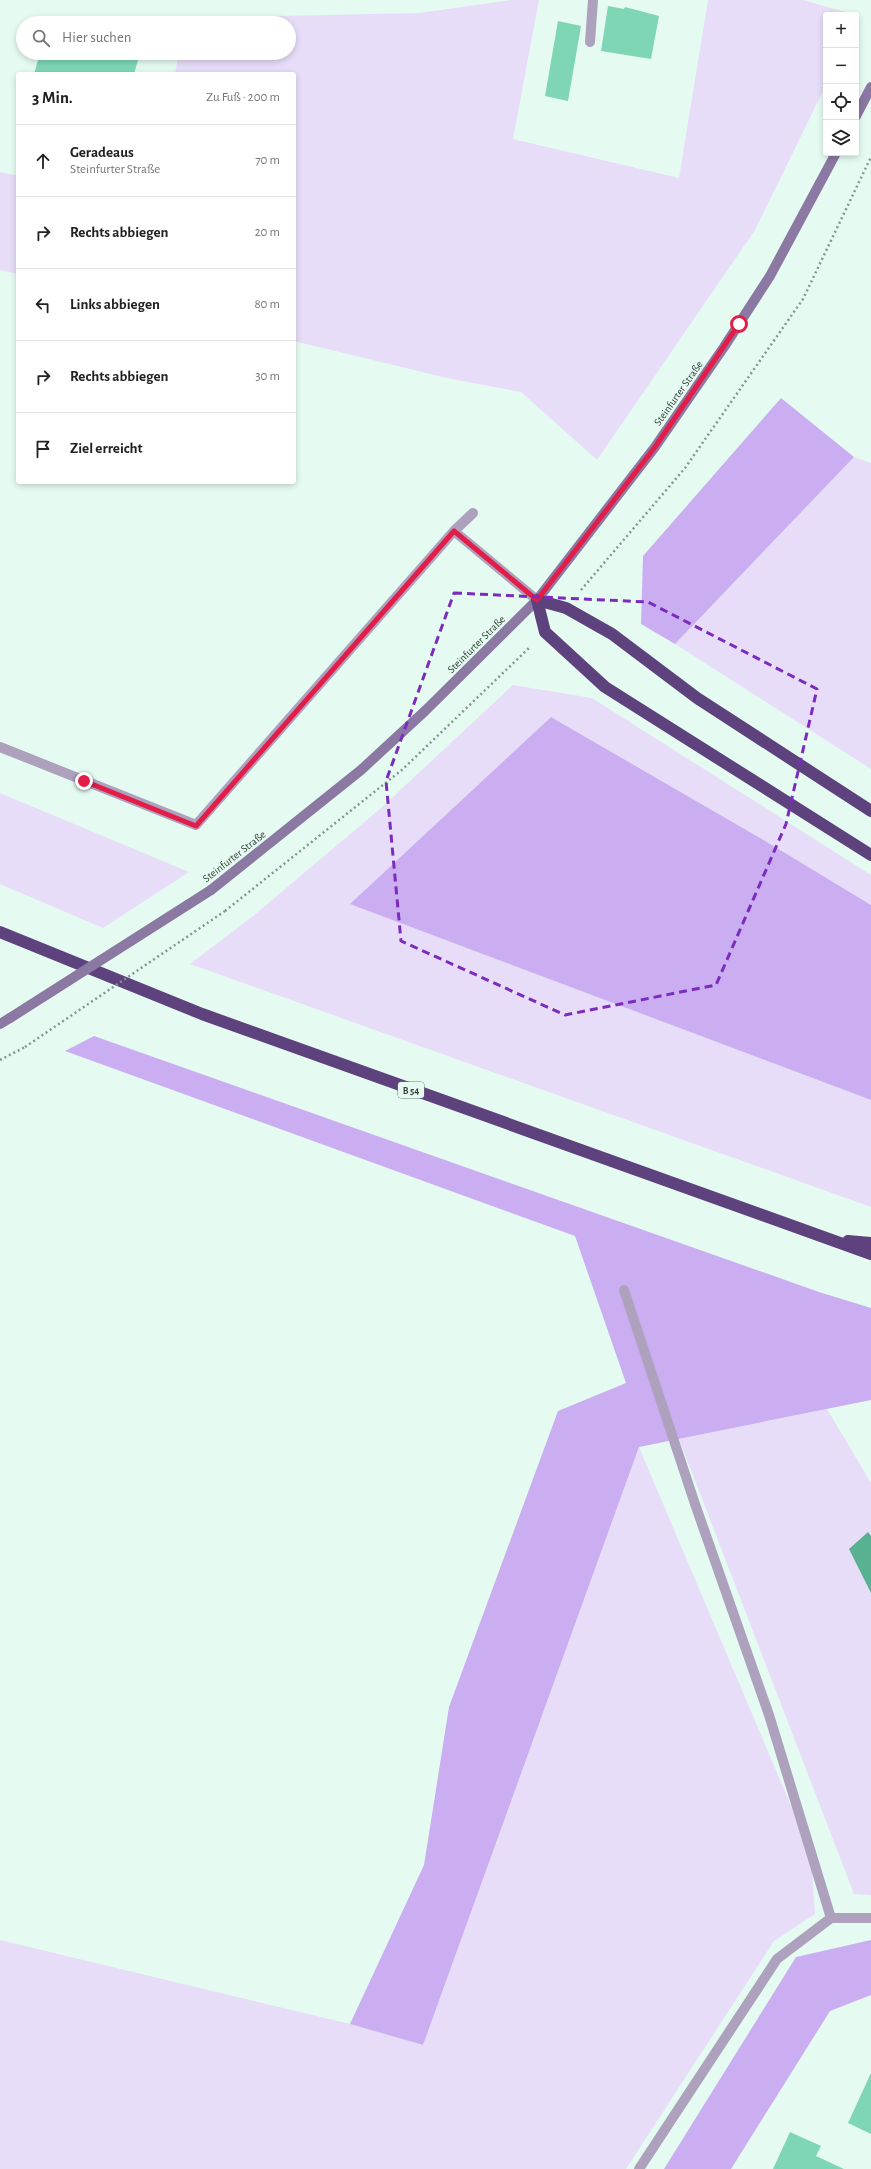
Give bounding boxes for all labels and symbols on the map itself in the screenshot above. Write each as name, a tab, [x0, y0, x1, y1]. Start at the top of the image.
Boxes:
route start	[730, 315, 748, 333]
street label: Steinfurter Straße	[652, 359, 705, 428]
street label: Steinfurter Straße	[445, 613, 507, 675]
route end	[75, 772, 93, 790]
street label: Steinfurter Straße	[201, 829, 268, 884]
road number: B 54	[398, 1082, 424, 1098]

